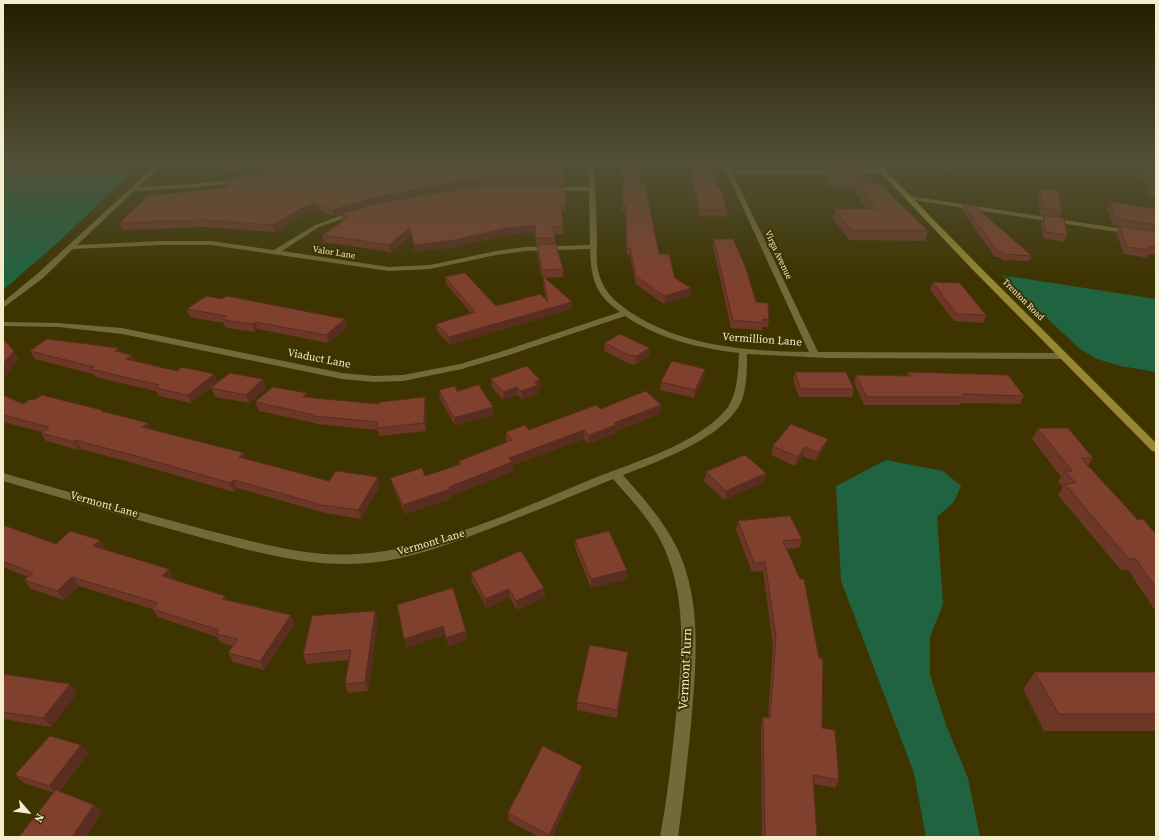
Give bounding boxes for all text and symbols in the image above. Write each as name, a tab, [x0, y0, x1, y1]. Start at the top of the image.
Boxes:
street label: Virga Avenue	[762, 229, 794, 281]
street label: Valor Lane	[312, 244, 356, 262]
street label: Trenton Road	[1000, 277, 1046, 323]
street label: Vermillion Lane	[722, 331, 802, 349]
street label: Viaduct Lane	[286, 346, 352, 372]
street label: Vermont Lane	[69, 489, 139, 521]
street label: Vermont Lane	[396, 527, 466, 559]
street label: Vermont Turn	[676, 627, 696, 711]
north arrow	[8, 792, 48, 832]
text: N	[31, 811, 48, 825]

